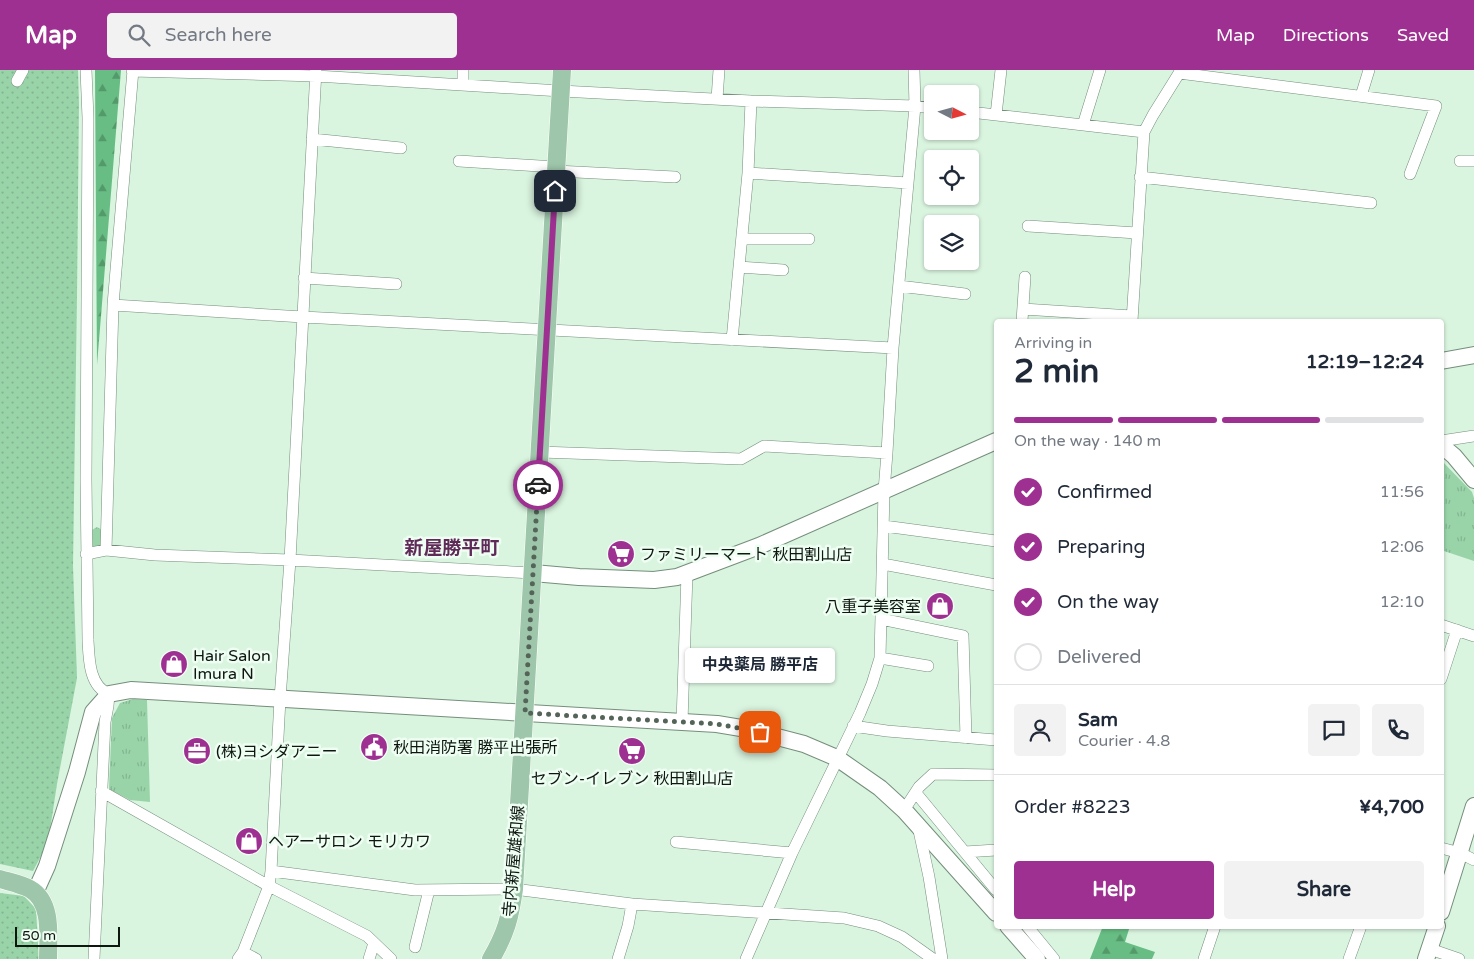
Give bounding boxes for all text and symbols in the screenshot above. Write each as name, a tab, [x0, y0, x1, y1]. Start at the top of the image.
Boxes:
search box	[107, 13, 457, 58]
text: Map	[25, 21, 77, 50]
icon: search	[125, 21, 153, 49]
text: Search here	[165, 24, 272, 46]
text: Map	[1216, 24, 1255, 46]
text: Directions	[1283, 24, 1369, 46]
text: Saved	[1397, 24, 1449, 46]
north arrow	[924, 85, 979, 140]
map controls	[924, 85, 979, 270]
button: locate	[924, 150, 979, 205]
pin	[534, 170, 576, 212]
icon: home	[541, 177, 569, 205]
button: layers	[924, 215, 979, 270]
text: Arriving in	[1014, 333, 1092, 353]
text: 12:19–12:24	[1306, 351, 1424, 373]
text: 2 min	[1014, 353, 1099, 391]
text: On the way · 140 m	[1014, 431, 1161, 451]
courier	[513, 460, 563, 510]
icon: car	[524, 471, 552, 499]
icon: check	[1014, 478, 1042, 506]
text: Confirmed	[1057, 481, 1152, 503]
text: 11:56	[1380, 482, 1424, 502]
icon: check	[1014, 533, 1042, 561]
text: Preparing	[1057, 536, 1146, 558]
district label: 新屋勝平町	[404, 537, 500, 559]
text: 12:06	[1380, 537, 1424, 557]
supermarket icon: ファミリーマート 秋田割山店	[606, 539, 636, 569]
place label: ファミリーマート 秋田割山店	[640, 545, 852, 565]
icon: check	[1014, 588, 1042, 616]
shop icon: 八重子美容室	[925, 591, 955, 621]
text: On the way	[1057, 591, 1159, 613]
text: 12:10	[1380, 592, 1424, 612]
place label: 八重子美容室	[825, 597, 921, 617]
place label: Hair Salon Imura N	[193, 646, 271, 684]
text: Delivered	[1057, 646, 1142, 668]
callout: 中央薬局 勝平店	[685, 647, 835, 682]
shop icon: Hair Salon Imura N	[159, 649, 189, 679]
text: 中央薬局 勝平店	[702, 655, 818, 675]
button: person	[1014, 704, 1066, 756]
button: chat	[1308, 704, 1360, 756]
button: phone	[1372, 704, 1424, 756]
text: Sam	[1078, 709, 1118, 731]
pin	[739, 711, 781, 753]
icon: bag	[746, 718, 774, 746]
text: Courier · 4.8	[1078, 731, 1170, 751]
public building icon: 秋田消防署 勝平出張所	[359, 732, 389, 762]
office icon: (株)ヨシダアニー	[182, 736, 212, 766]
supermarket icon: セブン-イレブン 秋田割山店	[617, 736, 647, 766]
place label: 秋田消防署 勝平出張所	[393, 738, 557, 758]
place label: (株)ヨシダアニー	[216, 742, 338, 762]
place label: セブン-イレブン 秋田割山店	[531, 769, 733, 789]
text: Order #8223	[1014, 796, 1131, 818]
text: ¥4,700	[1359, 796, 1424, 818]
street label: 寺内新屋雄和線	[499, 804, 529, 918]
shop icon: ヘアーサロン モリカワ	[234, 826, 264, 856]
place label: ヘアーサロン モリカワ	[268, 832, 431, 852]
button: Help	[1014, 861, 1214, 919]
button: Share	[1224, 861, 1424, 919]
scale bar	[15, 924, 120, 947]
text: 50 m	[22, 927, 56, 944]

